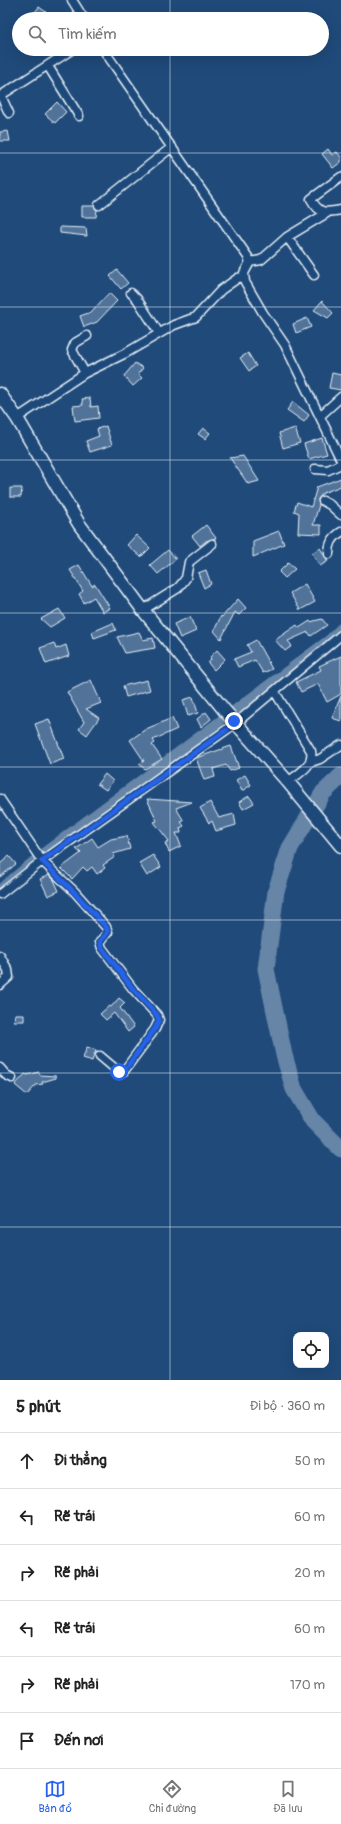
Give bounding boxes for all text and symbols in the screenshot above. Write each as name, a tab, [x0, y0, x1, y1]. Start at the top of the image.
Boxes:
search box	[12, 12, 329, 56]
icon: search	[26, 23, 48, 45]
text: Tìm kiếm	[58, 25, 117, 44]
route end	[225, 712, 243, 730]
route start	[110, 1063, 128, 1081]
map controls	[293, 1332, 329, 1368]
button: locate	[293, 1332, 329, 1368]
text: 5 phút	[16, 1396, 61, 1417]
text: Đi bộ · 360 m	[250, 1398, 325, 1414]
icon: ahead	[16, 1450, 38, 1472]
text: Đi thẳng	[54, 1451, 107, 1470]
text: 50 m	[295, 1453, 325, 1469]
icon: left	[16, 1506, 38, 1528]
text: Rẽ trái	[54, 1507, 95, 1526]
text: 60 m	[294, 1509, 325, 1525]
icon: right	[16, 1562, 38, 1584]
text: Rẽ phải	[54, 1563, 98, 1582]
text: 20 m	[294, 1565, 325, 1581]
icon: left	[16, 1618, 38, 1640]
text: Rẽ trái	[54, 1619, 95, 1638]
text: 60 m	[294, 1621, 325, 1637]
icon: right	[16, 1674, 38, 1696]
text: Rẽ phải	[54, 1675, 98, 1694]
text: 170 m	[290, 1677, 325, 1693]
icon: arrive	[16, 1730, 38, 1752]
text: Đến nơi	[54, 1731, 103, 1750]
tab: Bản đồ	[39, 1778, 72, 1815]
tab: Chỉ đường	[149, 1778, 196, 1815]
tab: Đã lưu	[273, 1778, 302, 1815]

